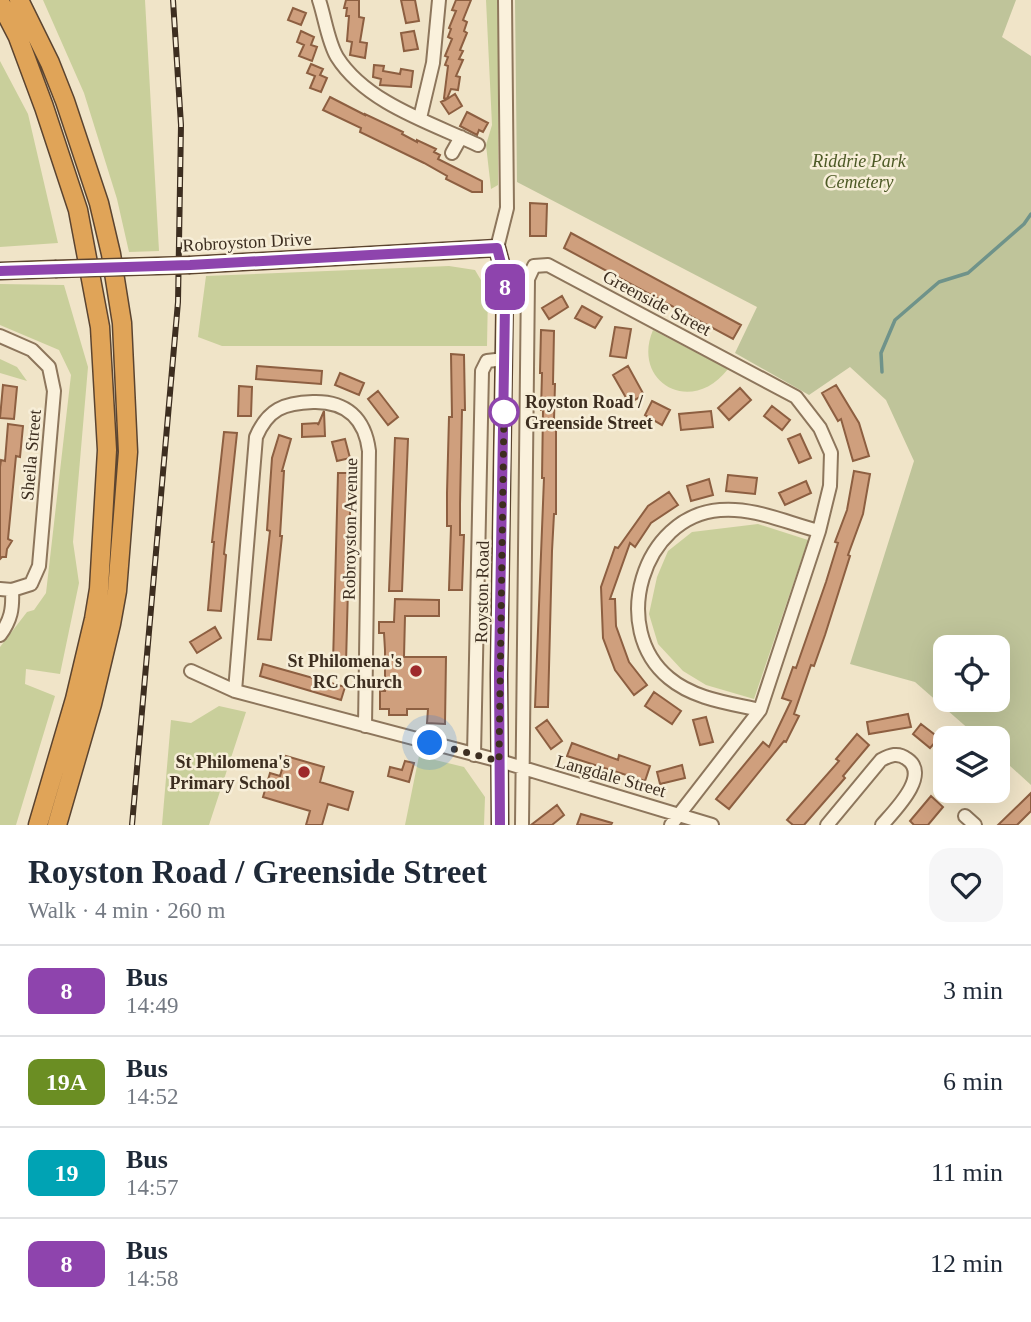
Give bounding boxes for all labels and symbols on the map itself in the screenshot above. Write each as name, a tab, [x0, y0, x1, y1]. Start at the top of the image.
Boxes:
park label: Riddrie Park Cemetery	[811, 151, 907, 192]
street label: Robroyston Drive	[182, 229, 312, 255]
line badge: 8	[482, 264, 528, 310]
street label: Greenside Street	[600, 266, 714, 340]
place label: Royston Road / Greenside Street	[525, 392, 653, 433]
marker: Royston Road / Greenside Street	[489, 397, 519, 427]
street label: Sheila Street	[17, 409, 45, 501]
street label: Robroyston Avenue	[339, 458, 361, 600]
street label: Royston Road	[471, 541, 493, 643]
place label: St Philomena's RC Church	[287, 651, 402, 692]
marker: St Philomena's RC Church	[408, 663, 424, 679]
your location	[412, 725, 447, 760]
street label: Langdale Street	[554, 751, 668, 801]
place label: St Philomena's Primary School	[170, 752, 290, 793]
marker: St Philomena's Primary School	[296, 764, 312, 780]

